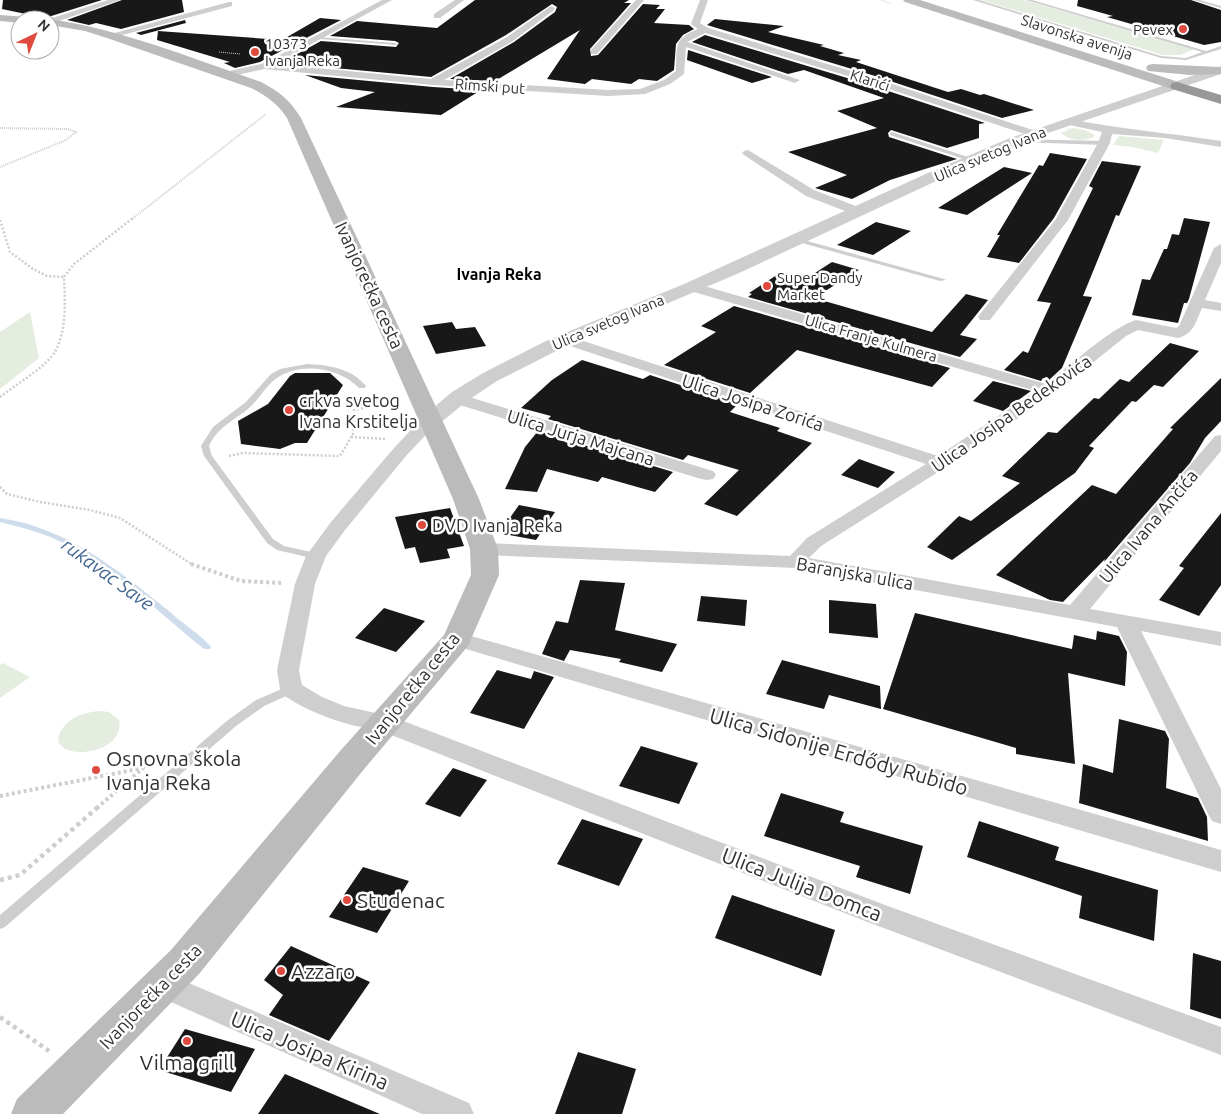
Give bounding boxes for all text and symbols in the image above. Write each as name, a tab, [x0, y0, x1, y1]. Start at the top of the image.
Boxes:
north arrow	[10, 10, 60, 60]
street label: Slavonska avenija	[1019, 11, 1135, 63]
text: N	[35, 16, 53, 35]
place label: Pevex	[1133, 21, 1173, 38]
marker: Pevex	[1177, 23, 1189, 35]
place label: 10373 Ivanja Reka	[265, 35, 340, 69]
marker: 10373 Ivanja Reka	[249, 46, 261, 58]
street label: Klarići	[848, 66, 892, 94]
street label: Rimski put	[454, 75, 526, 97]
street label: Ulica svetog Ivana	[932, 123, 1048, 185]
street label: Ivanjorečka cesta	[332, 218, 408, 352]
district label: Ivanja Reka	[456, 265, 542, 283]
place label: Super Dandy Market	[777, 269, 862, 303]
marker: Super Dandy Market	[761, 280, 773, 292]
street label: Ulica svetog Ivana	[550, 291, 666, 353]
street label: Ulica Franje Kulmera	[803, 311, 939, 365]
street label: Ulica Josipa Bedekovića	[927, 350, 1095, 476]
street label: Ulica Josipa Zorića	[680, 370, 826, 434]
place label: crkva svetog Ivana Krstitelja	[299, 390, 418, 431]
marker: crkva svetog Ivana Krstitelja	[283, 404, 295, 416]
street label: Ulica Jurja Majcana	[505, 405, 657, 469]
street label: Ulica Ivana Ančića	[1095, 465, 1201, 587]
place label: DVD Ivanja Reka	[432, 515, 563, 535]
marker: DVD Ivanja Reka	[416, 519, 428, 531]
water label: rukavac Save	[58, 533, 159, 615]
street label: Baranjska ulica	[795, 553, 915, 593]
street label: Ivanjorečka cesta	[361, 628, 463, 748]
street label: Ulica Sidonije Erdődy Rubido	[707, 703, 971, 799]
place label: Osnovna škola Ivanja Reka	[106, 746, 241, 794]
marker: Osnovna škola Ivanja Reka	[90, 764, 102, 776]
street label: Ulica Julija Domca	[719, 842, 885, 926]
place label: Studenac	[357, 888, 445, 912]
marker: Studenac	[341, 894, 353, 906]
street label: Ivanjorečka cesta	[95, 940, 205, 1052]
place label: Azzaro	[291, 959, 355, 983]
marker: Azzaro	[275, 965, 287, 977]
street label: Ulica Josipa Kirina	[227, 1006, 393, 1094]
marker: Vilma grill	[181, 1035, 193, 1047]
place label: Vilma grill	[140, 1050, 234, 1074]

